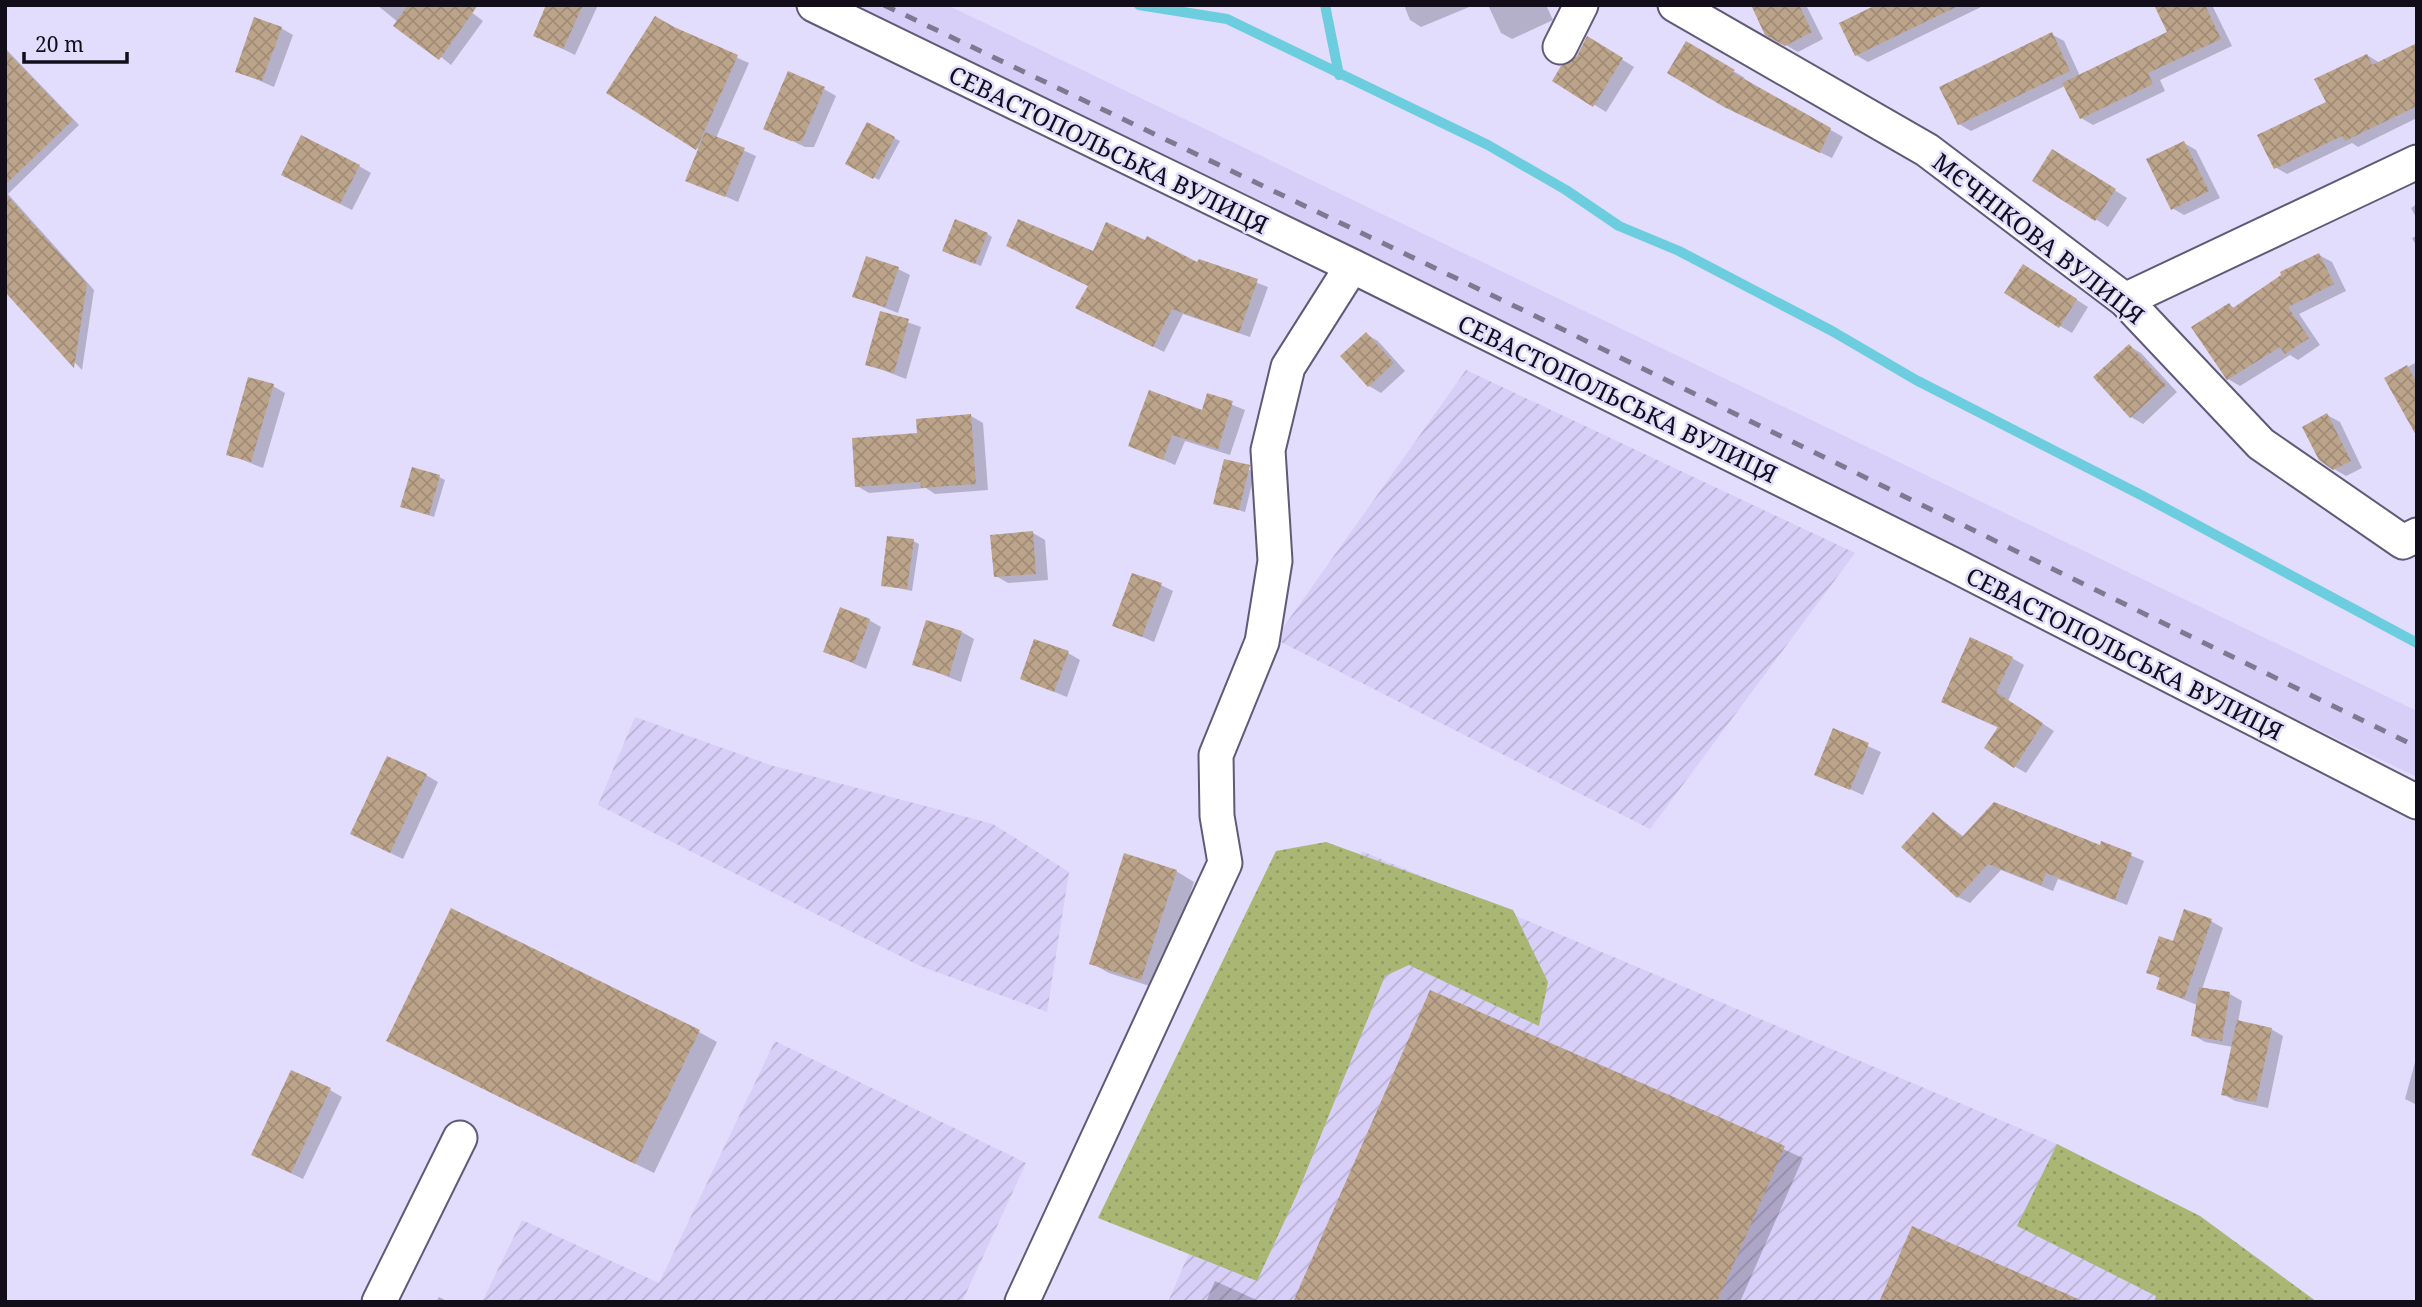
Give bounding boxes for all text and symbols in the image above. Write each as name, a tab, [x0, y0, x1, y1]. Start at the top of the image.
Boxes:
scale bar	[24, 21, 128, 65]
text: 20 m	[35, 30, 84, 58]
street label: СЕВАСТОПОЛЬСЬКА ВУЛИЦЯ	[944, 57, 1274, 241]
street label: МЄЧНІКОВА ВУЛИЦЯ	[1926, 145, 2152, 331]
street label: СЕВАСТОПОЛЬСЬКА ВУЛИЦЯ	[1453, 306, 1783, 490]
street label: СЕВАСТОПОЛЬСЬКА ВУЛИЦЯ	[1961, 559, 2289, 747]

